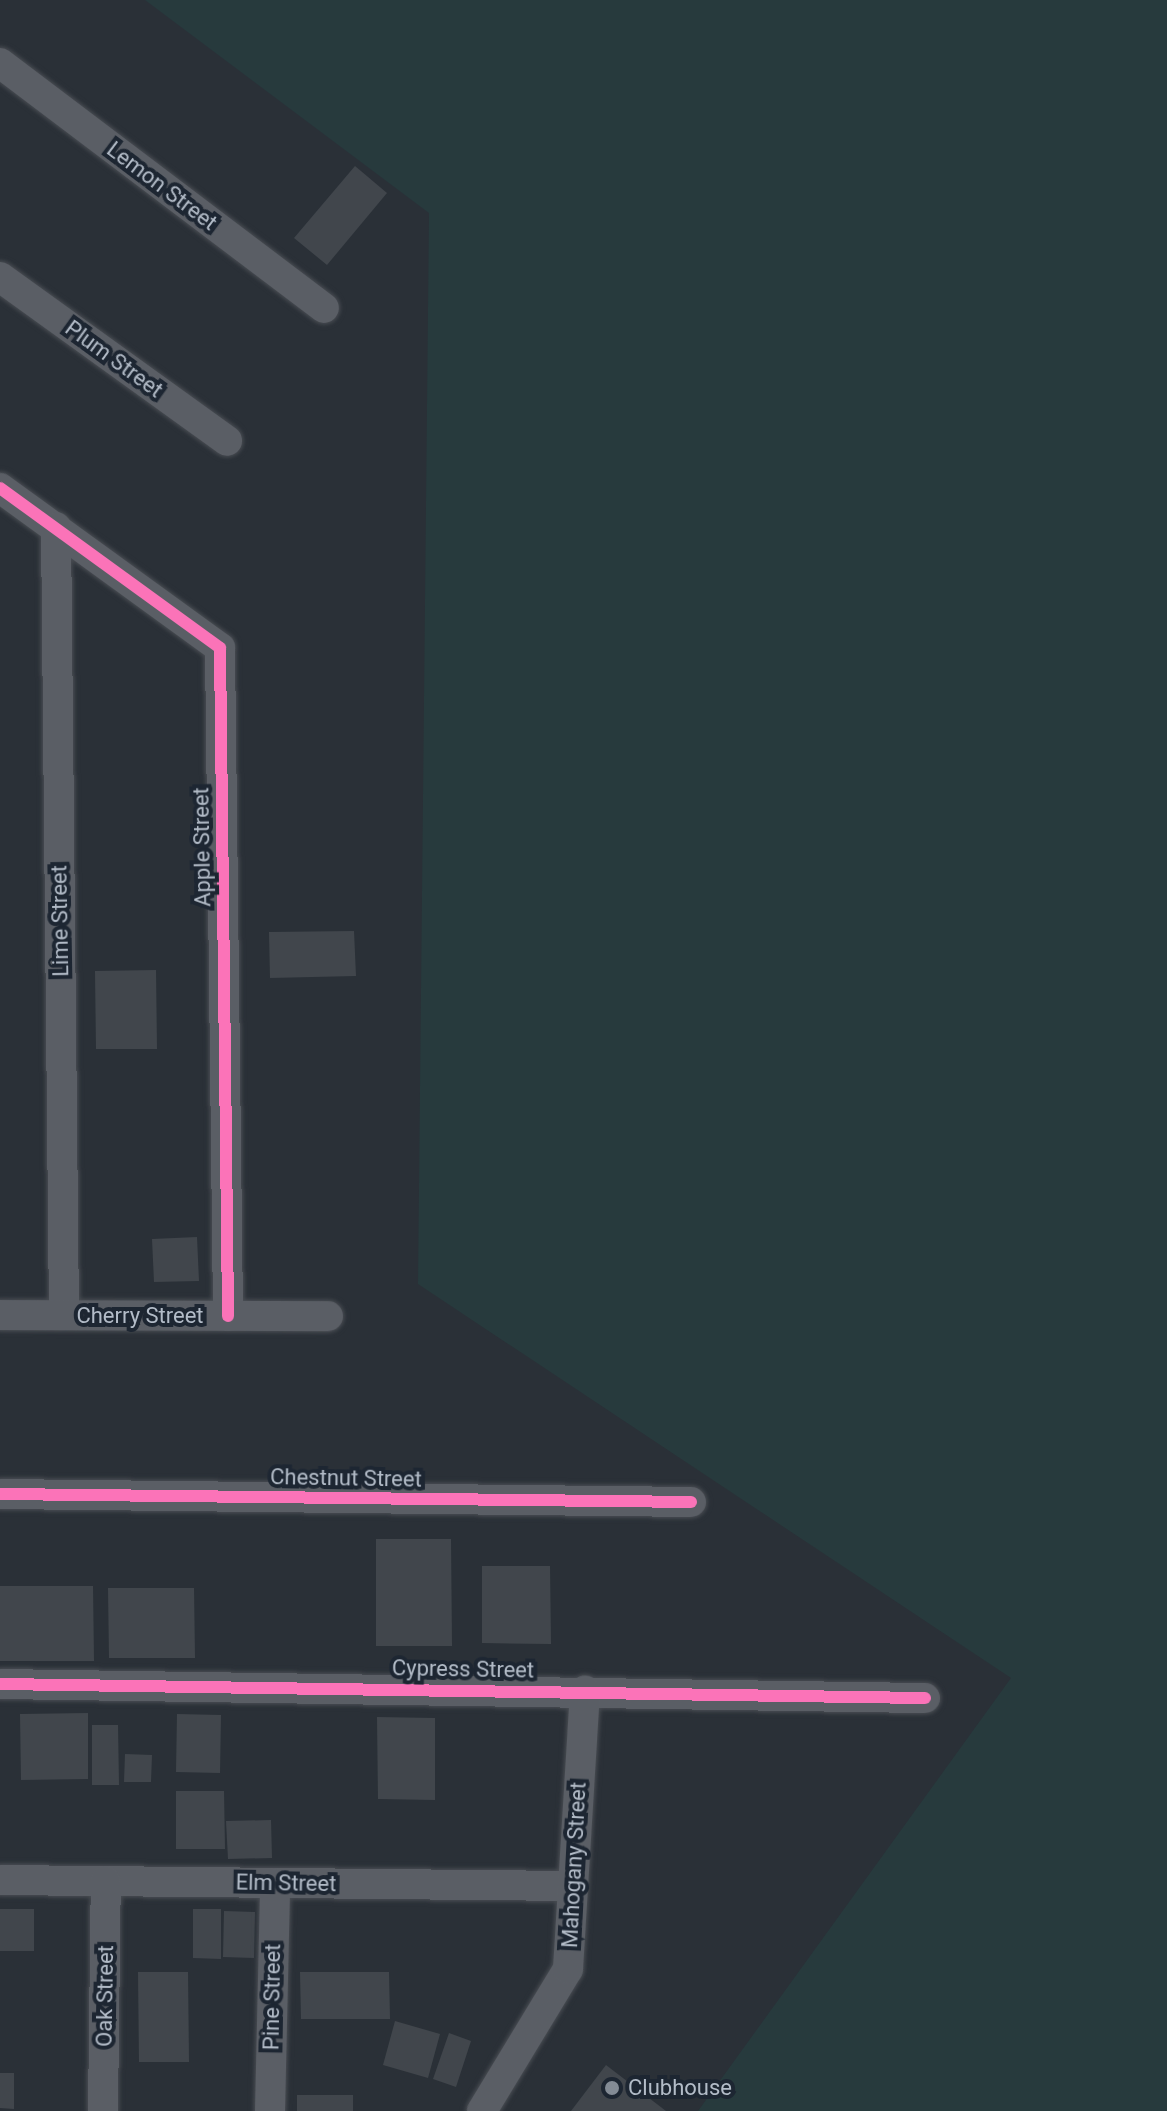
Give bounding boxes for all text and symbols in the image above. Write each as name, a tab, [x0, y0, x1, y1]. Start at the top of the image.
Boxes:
street label: Lemon Street	[102, 136, 222, 236]
street label: Plum Street	[60, 315, 168, 403]
street label: Apple Street	[188, 787, 216, 907]
street label: Lime Street	[46, 865, 74, 977]
street label: Cherry Street	[76, 1303, 204, 1329]
street label: Chestnut Street	[270, 1463, 422, 1493]
street label: Cypress Street	[392, 1655, 534, 1683]
street label: Mahogany Street	[556, 1781, 592, 1949]
street label: Elm Street	[235, 1869, 337, 1897]
street label: Pine Street	[258, 1944, 286, 2050]
street label: Oak Street	[91, 1945, 119, 2047]
place label: Clubhouse	[628, 2075, 732, 2101]
marker: Clubhouse	[603, 2079, 621, 2097]

